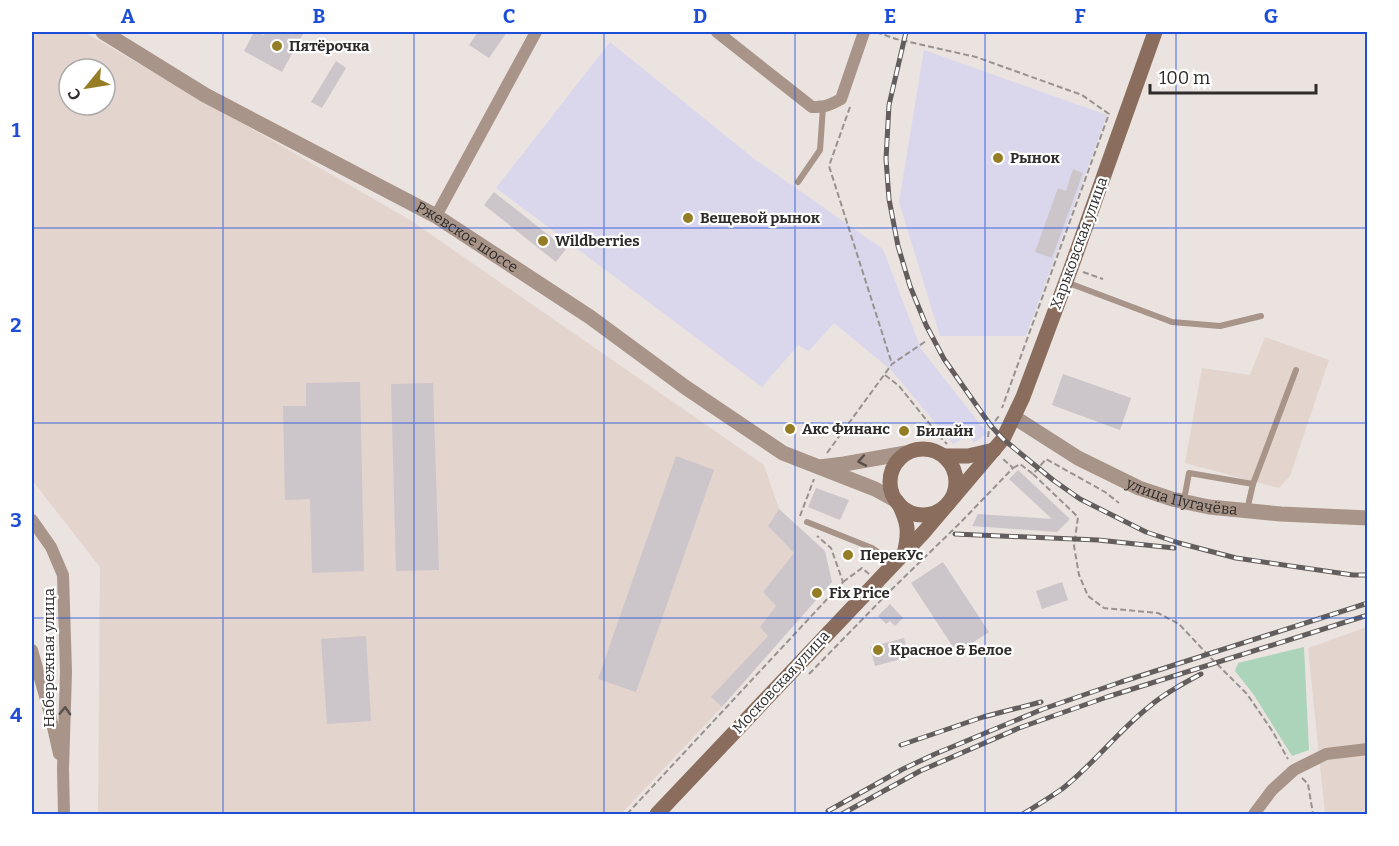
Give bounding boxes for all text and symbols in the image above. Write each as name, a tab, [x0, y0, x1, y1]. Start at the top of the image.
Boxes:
text: A	[121, 4, 136, 28]
text: B	[313, 4, 326, 28]
text: C	[503, 4, 515, 28]
text: D	[693, 4, 707, 28]
text: E	[884, 4, 896, 28]
text: F	[1074, 4, 1086, 28]
text: G	[1264, 4, 1278, 28]
place label: Пятёрочка	[289, 37, 370, 55]
marker: Пятёрочка	[270, 39, 284, 53]
north arrow	[57, 57, 117, 117]
scale bar	[1150, 57, 1316, 95]
text: 100 m	[1159, 67, 1210, 89]
text: С	[64, 85, 85, 103]
text: 1	[12, 118, 21, 142]
place label: Рынок	[1010, 149, 1061, 167]
marker: Рынок	[991, 151, 1005, 165]
street label: Харьковская улица	[1047, 174, 1111, 312]
street label: Ржевское шоссе	[413, 198, 522, 276]
place label: Вещевой рынок	[700, 209, 821, 227]
marker: Вещевой рынок	[681, 211, 695, 225]
place label: Wildberries	[555, 232, 640, 250]
marker: Wildberries	[536, 234, 550, 248]
text: 2	[10, 313, 22, 337]
place label: Акс Финанс	[802, 420, 890, 438]
marker: Акс Финанс	[783, 422, 797, 436]
place label: Билайн	[916, 422, 973, 440]
marker: Билайн	[897, 424, 911, 438]
one-way arrow	[857, 454, 867, 467]
street label: улица Пугачёва	[1122, 474, 1238, 519]
text: 3	[10, 508, 22, 532]
place label: ПерекУс	[860, 546, 924, 564]
marker: ПерекУс	[841, 548, 855, 562]
place label: Fix Price	[829, 584, 890, 602]
marker: Fix Price	[810, 586, 824, 600]
street label: Набережная улица	[40, 588, 58, 728]
street label: Московская улица	[729, 627, 833, 737]
place label: Красное & Белое	[890, 641, 1012, 659]
marker: Красное & Белое	[871, 643, 885, 657]
text: 4	[10, 703, 22, 727]
one-way arrow	[59, 706, 71, 715]

